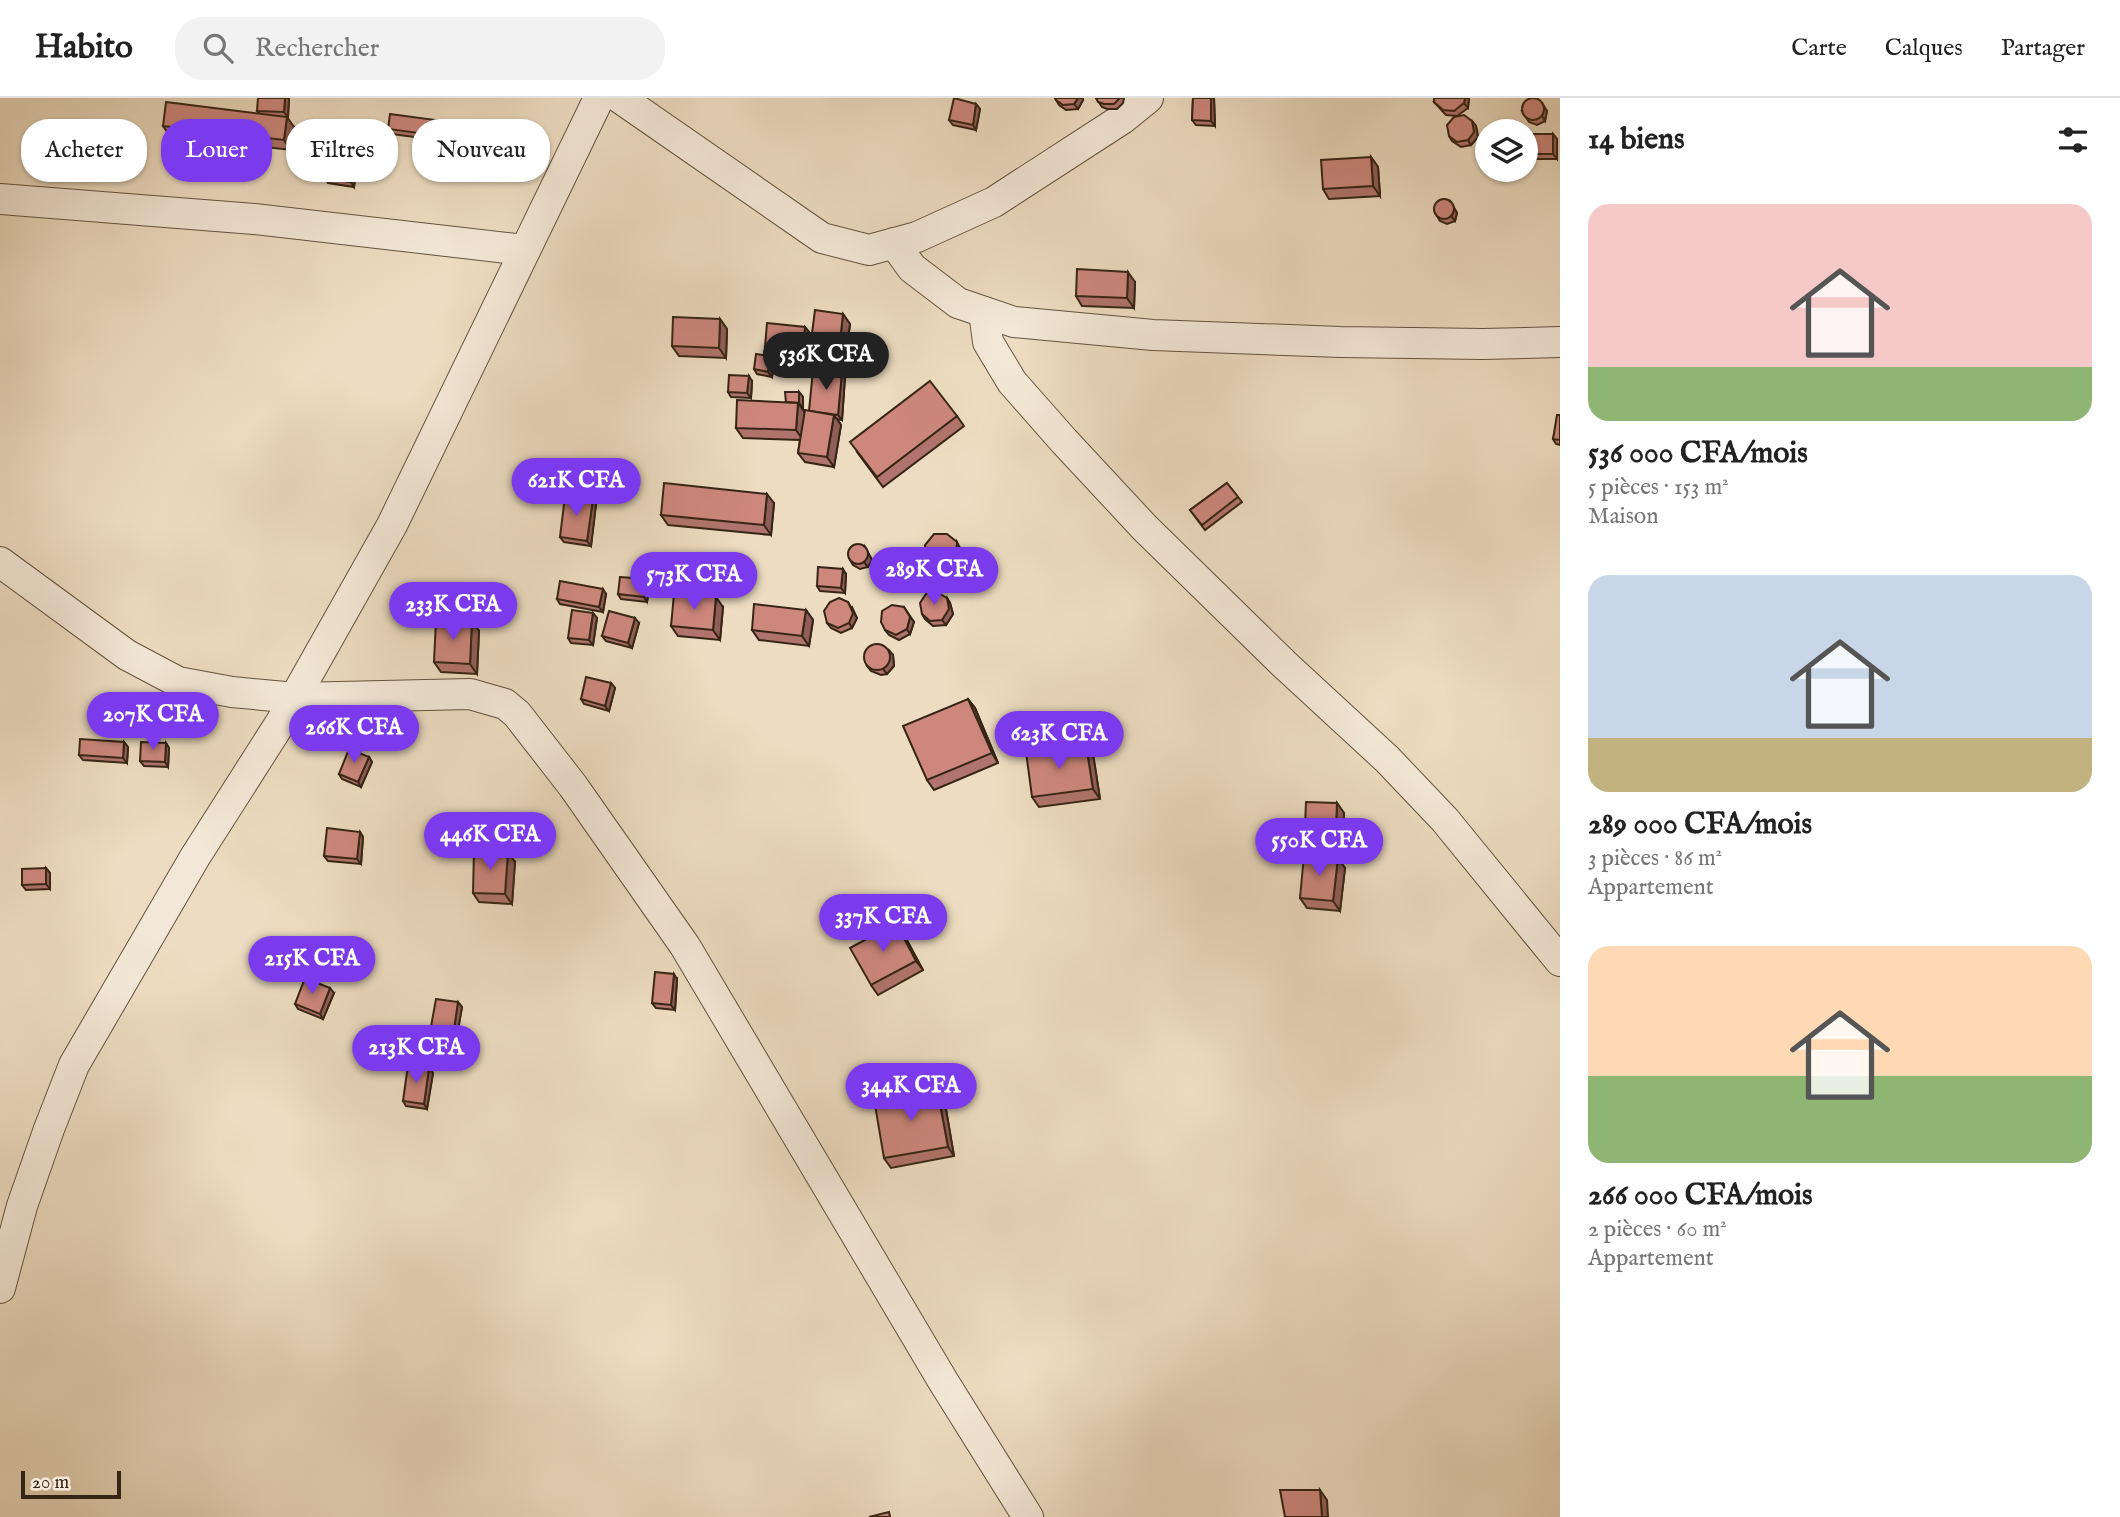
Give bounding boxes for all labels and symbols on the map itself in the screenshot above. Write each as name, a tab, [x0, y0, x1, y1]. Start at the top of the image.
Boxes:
pin: 536K CFA	[754, 332, 898, 392]
pin: 621K CFA	[504, 458, 648, 518]
pin: 289K CFA	[862, 547, 1006, 607]
pin: 573K CFA	[622, 552, 766, 612]
pin: 233K CFA	[381, 582, 525, 642]
pin: 207K CFA	[81, 692, 225, 752]
pin: 266K CFA	[282, 706, 426, 765]
pin: 623K CFA	[987, 712, 1131, 771]
pin: 446K CFA	[418, 812, 562, 872]
pin: 550K CFA	[1247, 818, 1391, 878]
pin: 337K CFA	[811, 894, 955, 954]
pin: 215K CFA	[240, 936, 384, 996]
pin: 213K CFA	[344, 1026, 488, 1085]
pin: 344K CFA	[839, 1063, 983, 1123]
scale bar	[21, 1468, 121, 1500]

